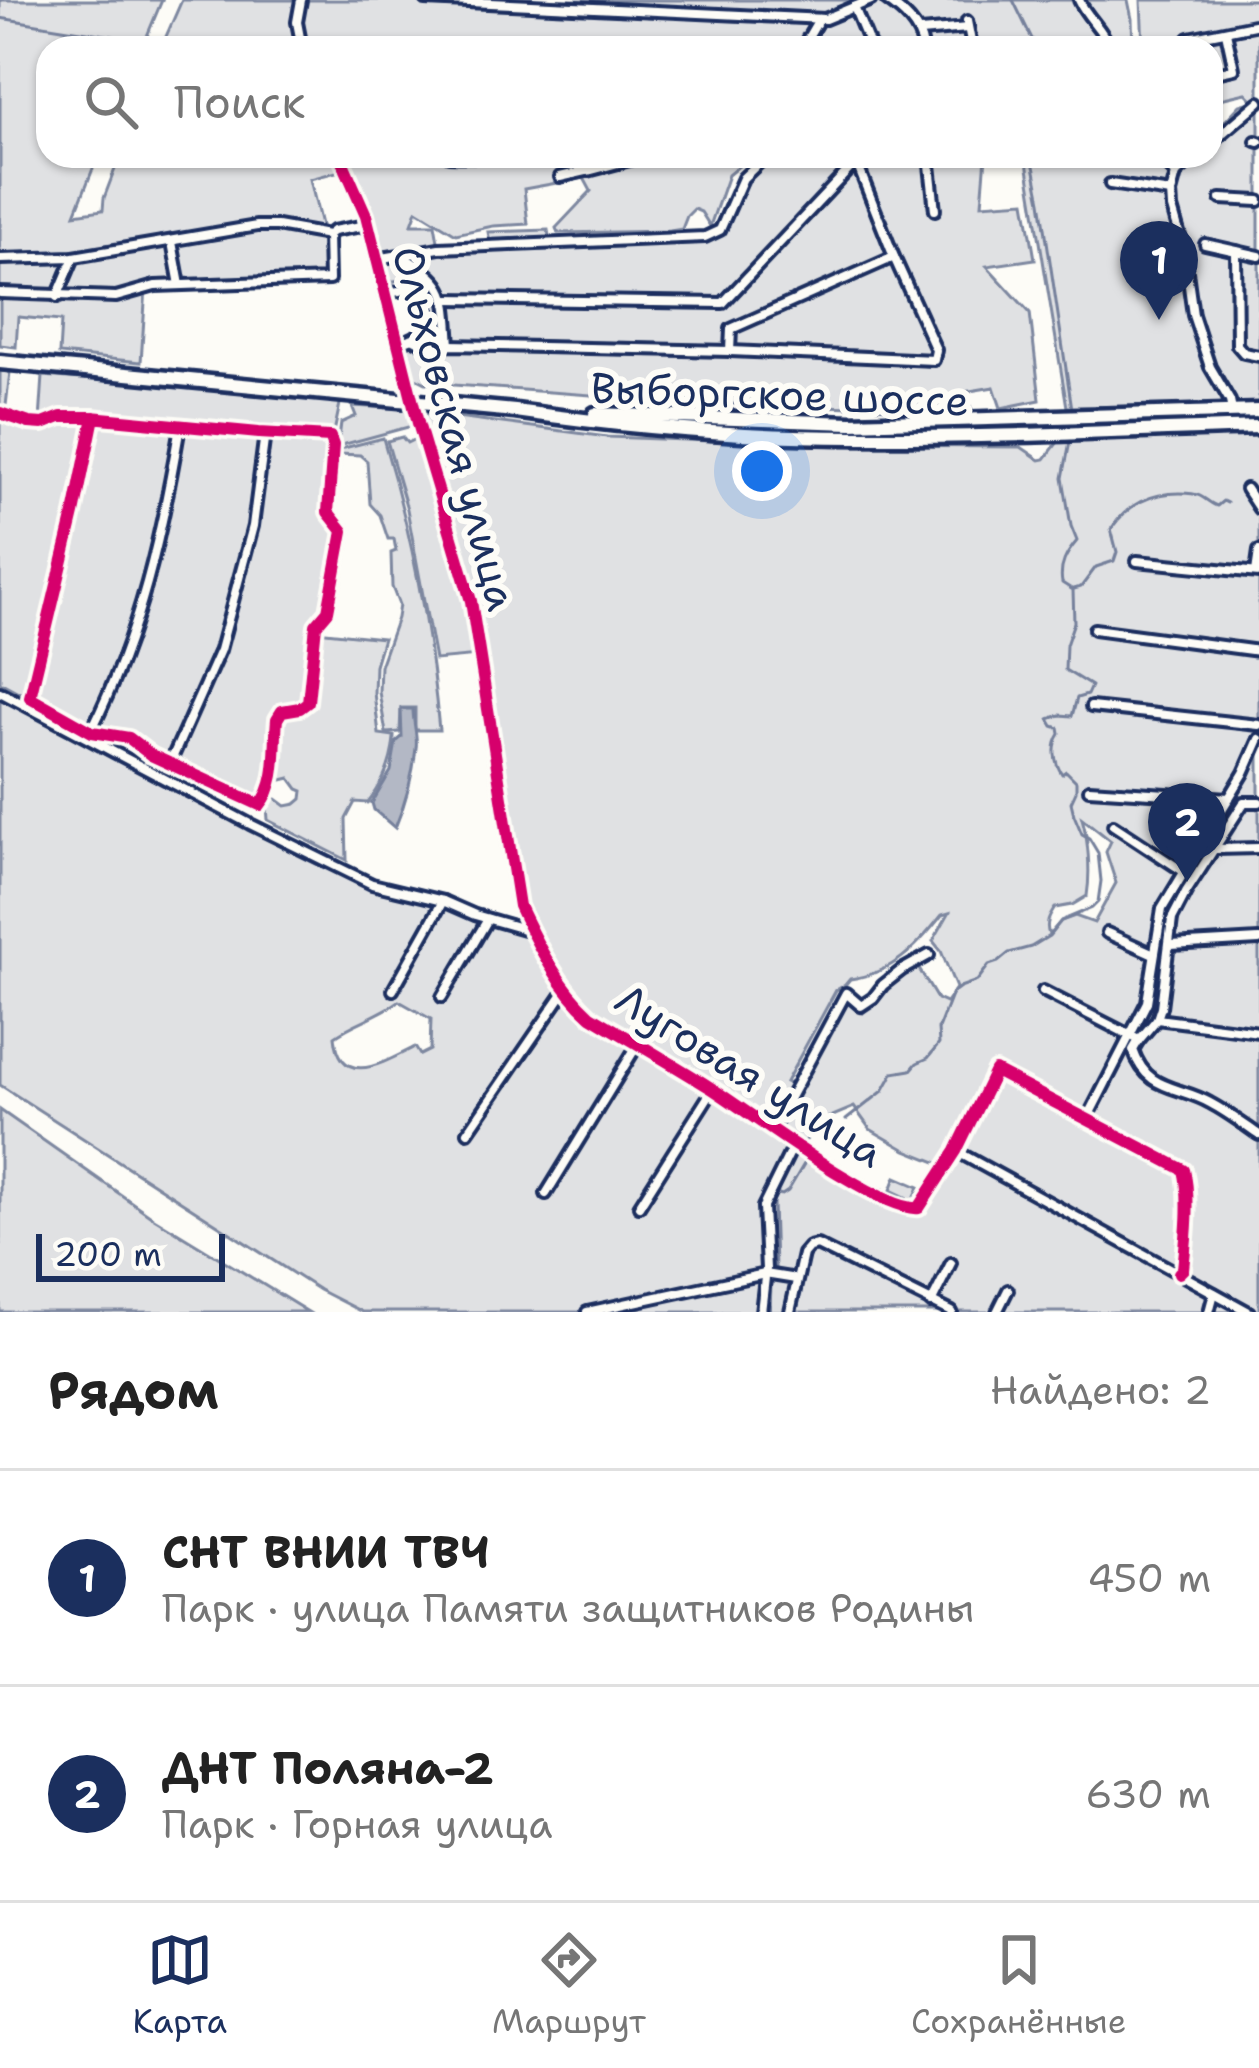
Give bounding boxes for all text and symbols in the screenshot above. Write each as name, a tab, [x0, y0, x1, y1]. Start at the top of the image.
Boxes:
search box	[36, 36, 1223, 168]
icon: search	[78, 69, 144, 135]
text: Поиск	[174, 72, 305, 132]
pin: 1	[1120, 221, 1198, 320]
street label: Ольховская улица	[379, 240, 531, 616]
street label: Выборгское шоссе	[590, 359, 970, 429]
your location	[732, 441, 792, 501]
pin: 2	[1148, 783, 1226, 882]
street label: Луговая улица	[605, 970, 895, 1180]
scale bar	[36, 1228, 225, 1281]
text: 200 m	[54, 1232, 162, 1277]
text: Рядом	[48, 1356, 219, 1424]
text: Найдено: 2	[990, 1364, 1211, 1416]
text: СНТ ВНИИ ТВЧ	[162, 1522, 490, 1582]
text: 1	[78, 1552, 96, 1604]
text: 450 m	[1087, 1552, 1211, 1604]
text: Парк · улица Памяти защитников Родины	[162, 1582, 974, 1634]
text: ДНТ Поляна-2	[162, 1738, 494, 1798]
text: 2	[73, 1768, 101, 1820]
text: 630 m	[1085, 1768, 1211, 1820]
text: Парк · Горная улица	[162, 1798, 553, 1850]
tab: Карта	[133, 1927, 227, 2044]
tab: Маршрут	[492, 1927, 646, 2044]
tab: Сохранённые	[911, 1927, 1126, 2044]

